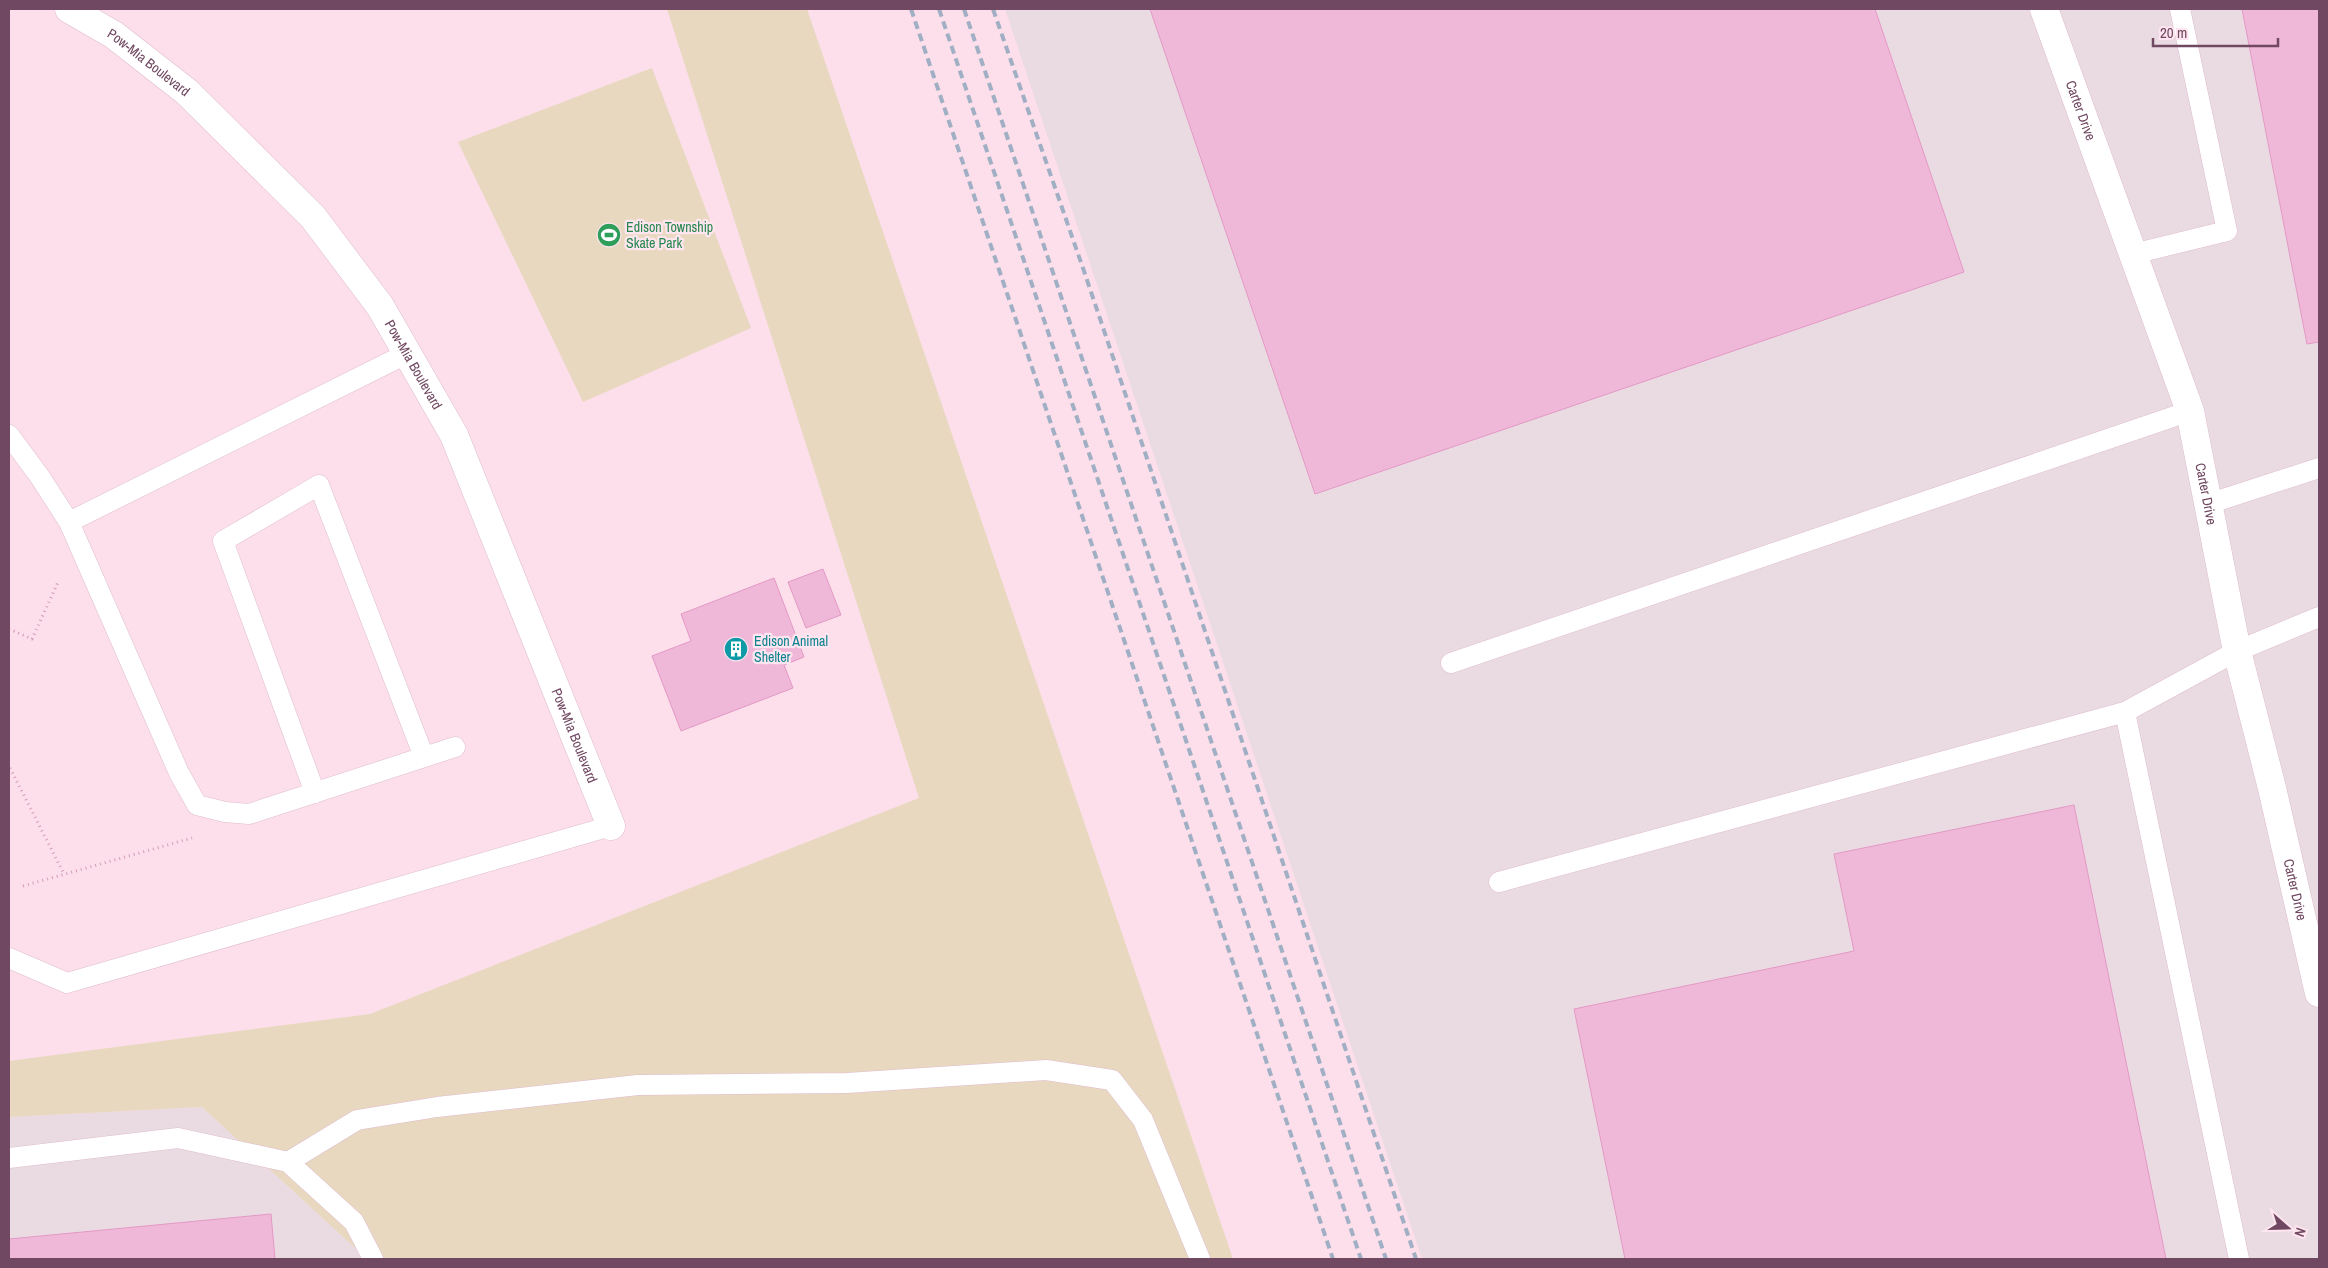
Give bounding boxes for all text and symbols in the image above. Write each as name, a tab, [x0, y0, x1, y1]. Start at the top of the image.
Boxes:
scale bar	[2153, 15, 2278, 47]
text: 20 m	[2160, 22, 2187, 43]
street label: Pow-Mia Boulevard	[104, 24, 194, 100]
street label: Carter Drive	[2062, 78, 2100, 143]
place label: Edison Township Skate Park	[626, 218, 713, 252]
sports icon: Edison Township Skate Park	[596, 222, 622, 248]
street label: Pow-Mia Boulevard	[381, 317, 446, 413]
street label: Carter Drive	[2191, 461, 2221, 526]
place label: Edison Animal Shelter	[754, 632, 828, 666]
building icon: Edison Animal Shelter	[723, 636, 749, 662]
street label: Pow-Mia Boulevard	[548, 686, 602, 785]
street label: Carter Drive	[2280, 857, 2311, 922]
north arrow	[2263, 1203, 2313, 1253]
text: N	[2290, 1225, 2310, 1239]

